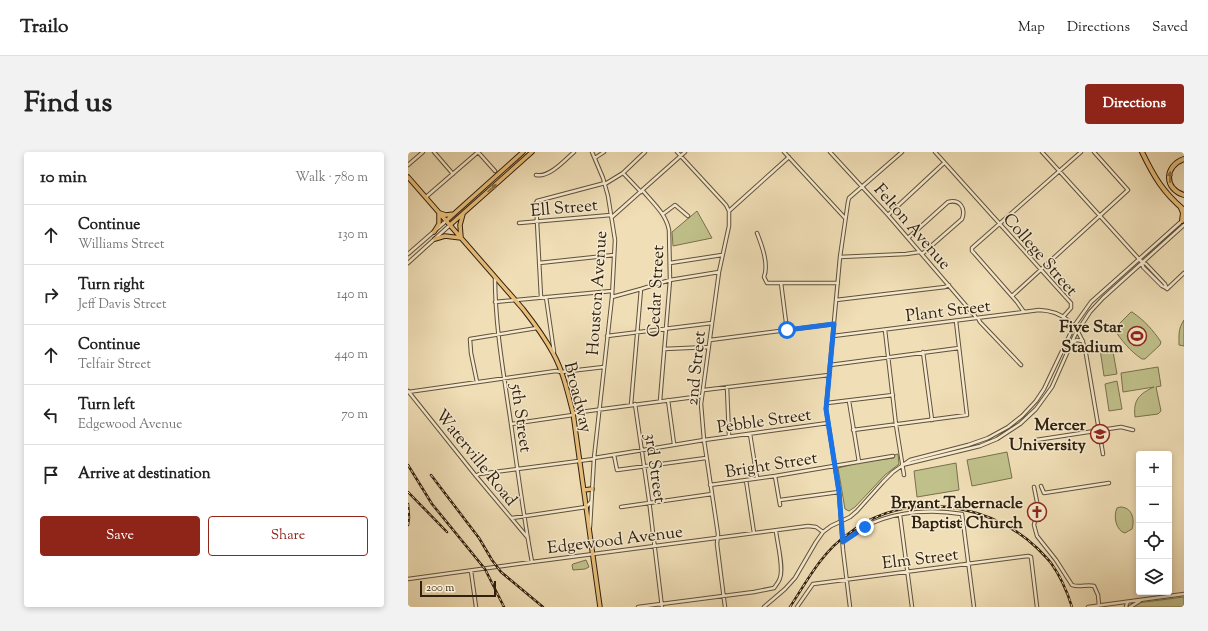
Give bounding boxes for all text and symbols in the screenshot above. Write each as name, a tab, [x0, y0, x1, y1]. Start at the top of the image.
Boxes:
text: Trailo	[20, 14, 68, 41]
text: Map	[1018, 18, 1045, 38]
text: Directions	[1067, 18, 1130, 38]
text: Saved	[1152, 18, 1188, 38]
text: Find us	[24, 84, 112, 124]
button: Directions	[1085, 84, 1184, 124]
text: 10 min	[40, 166, 87, 190]
text: Walk · 780 m	[295, 169, 368, 187]
one-way arrow	[1167, 171, 1173, 184]
street label: Felton Avenue	[867, 179, 956, 276]
one-way arrow	[487, 183, 497, 193]
street label: Ell Street	[530, 194, 599, 224]
street label: College Street	[997, 208, 1083, 302]
text: Continue	[78, 215, 140, 236]
icon: ahead	[40, 224, 62, 246]
text: 130 m	[338, 226, 368, 244]
street label: Houston Avenue	[582, 230, 614, 356]
text: Williams Street	[78, 236, 165, 254]
street label: Cedar Street	[643, 244, 671, 338]
text: Turn right	[78, 275, 144, 296]
icon: right	[40, 284, 62, 306]
text: 140 m	[337, 286, 368, 304]
street label: Plant Street	[904, 295, 992, 329]
text: Jeff Davis Street	[78, 296, 167, 314]
place label: Five Star Stadium	[1059, 316, 1124, 360]
route start	[778, 321, 796, 339]
sports icon: Five Star Stadium	[1126, 325, 1148, 347]
street label: 2nd Street	[681, 329, 713, 407]
text: Continue	[78, 335, 140, 356]
icon: ahead	[40, 344, 62, 366]
text: 440 m	[335, 346, 368, 364]
text: Telfair Street	[78, 356, 151, 374]
street label: Broadway	[557, 360, 598, 436]
street label: 5th Street	[503, 381, 537, 454]
text: Turn left	[78, 395, 135, 416]
street label: Pebble Street	[716, 403, 813, 440]
icon: left	[40, 404, 62, 426]
street label: Waterville Road	[429, 405, 522, 512]
text: 70 m	[341, 406, 368, 424]
place label: Mercer University	[1009, 414, 1087, 458]
text: Edgewood Avenue	[78, 416, 182, 434]
school or university icon: Mercer University	[1089, 423, 1111, 445]
street label: 3rd Street	[637, 432, 671, 505]
street label: Bright Street	[723, 447, 819, 485]
map controls	[1136, 451, 1172, 595]
button: +	[1136, 451, 1172, 487]
icon: arrive	[40, 464, 62, 486]
text: Arrive at destination	[78, 464, 211, 485]
button: −	[1136, 487, 1172, 523]
place label: Bryant Tabernacle Baptist Church	[891, 492, 1023, 536]
church icon: Bryant Tabernacle Baptist Church	[1026, 501, 1048, 523]
button: Save	[40, 516, 200, 556]
button: Share	[208, 516, 368, 556]
route end	[856, 518, 874, 536]
street label: Edgewood Avenue	[546, 521, 684, 561]
button: locate	[1136, 523, 1172, 559]
street label: Elm Street	[881, 543, 960, 577]
button: layers	[1136, 559, 1172, 595]
scale bar	[420, 579, 496, 598]
text: 200 m	[426, 580, 454, 596]

